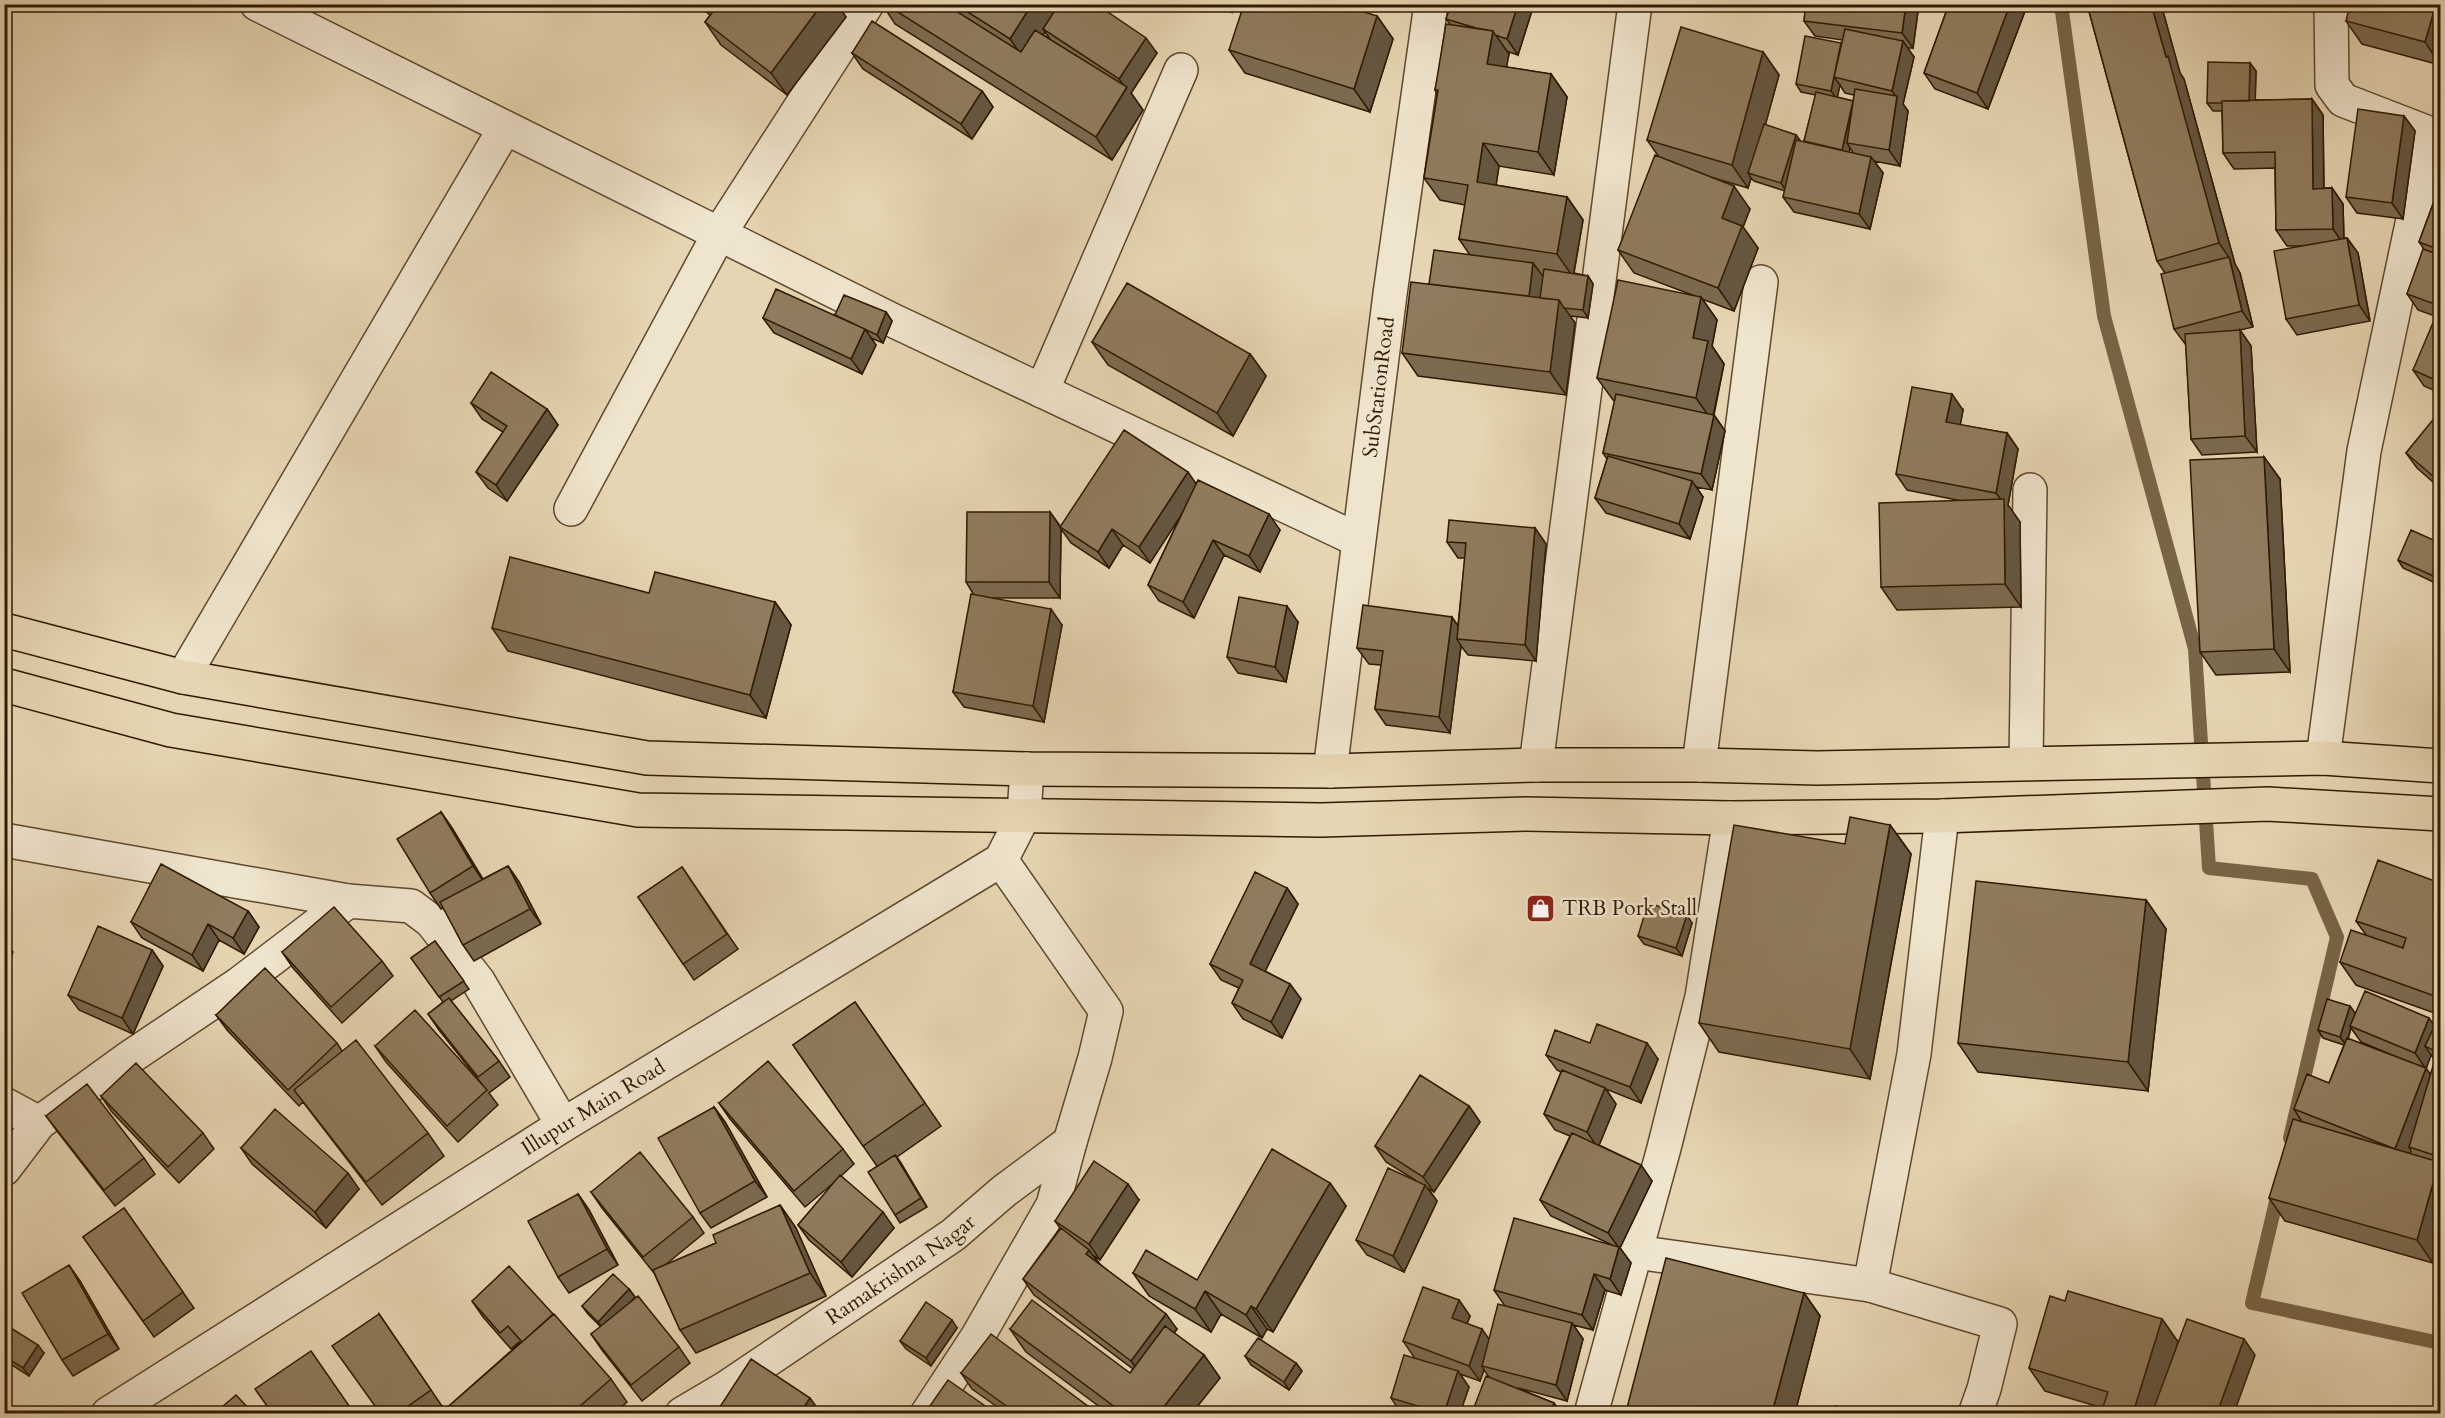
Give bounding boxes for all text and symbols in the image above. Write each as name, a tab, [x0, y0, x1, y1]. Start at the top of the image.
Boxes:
street label: SubStationRoad	[1356, 315, 1402, 459]
shop icon: TRB Pork Stall	[1525, 892, 1557, 924]
place label: TRB Pork Stall	[1562, 894, 1697, 923]
street label: Illupur Main Road	[516, 1052, 671, 1163]
street label: Ramakrishna Nagar	[820, 1208, 982, 1332]

